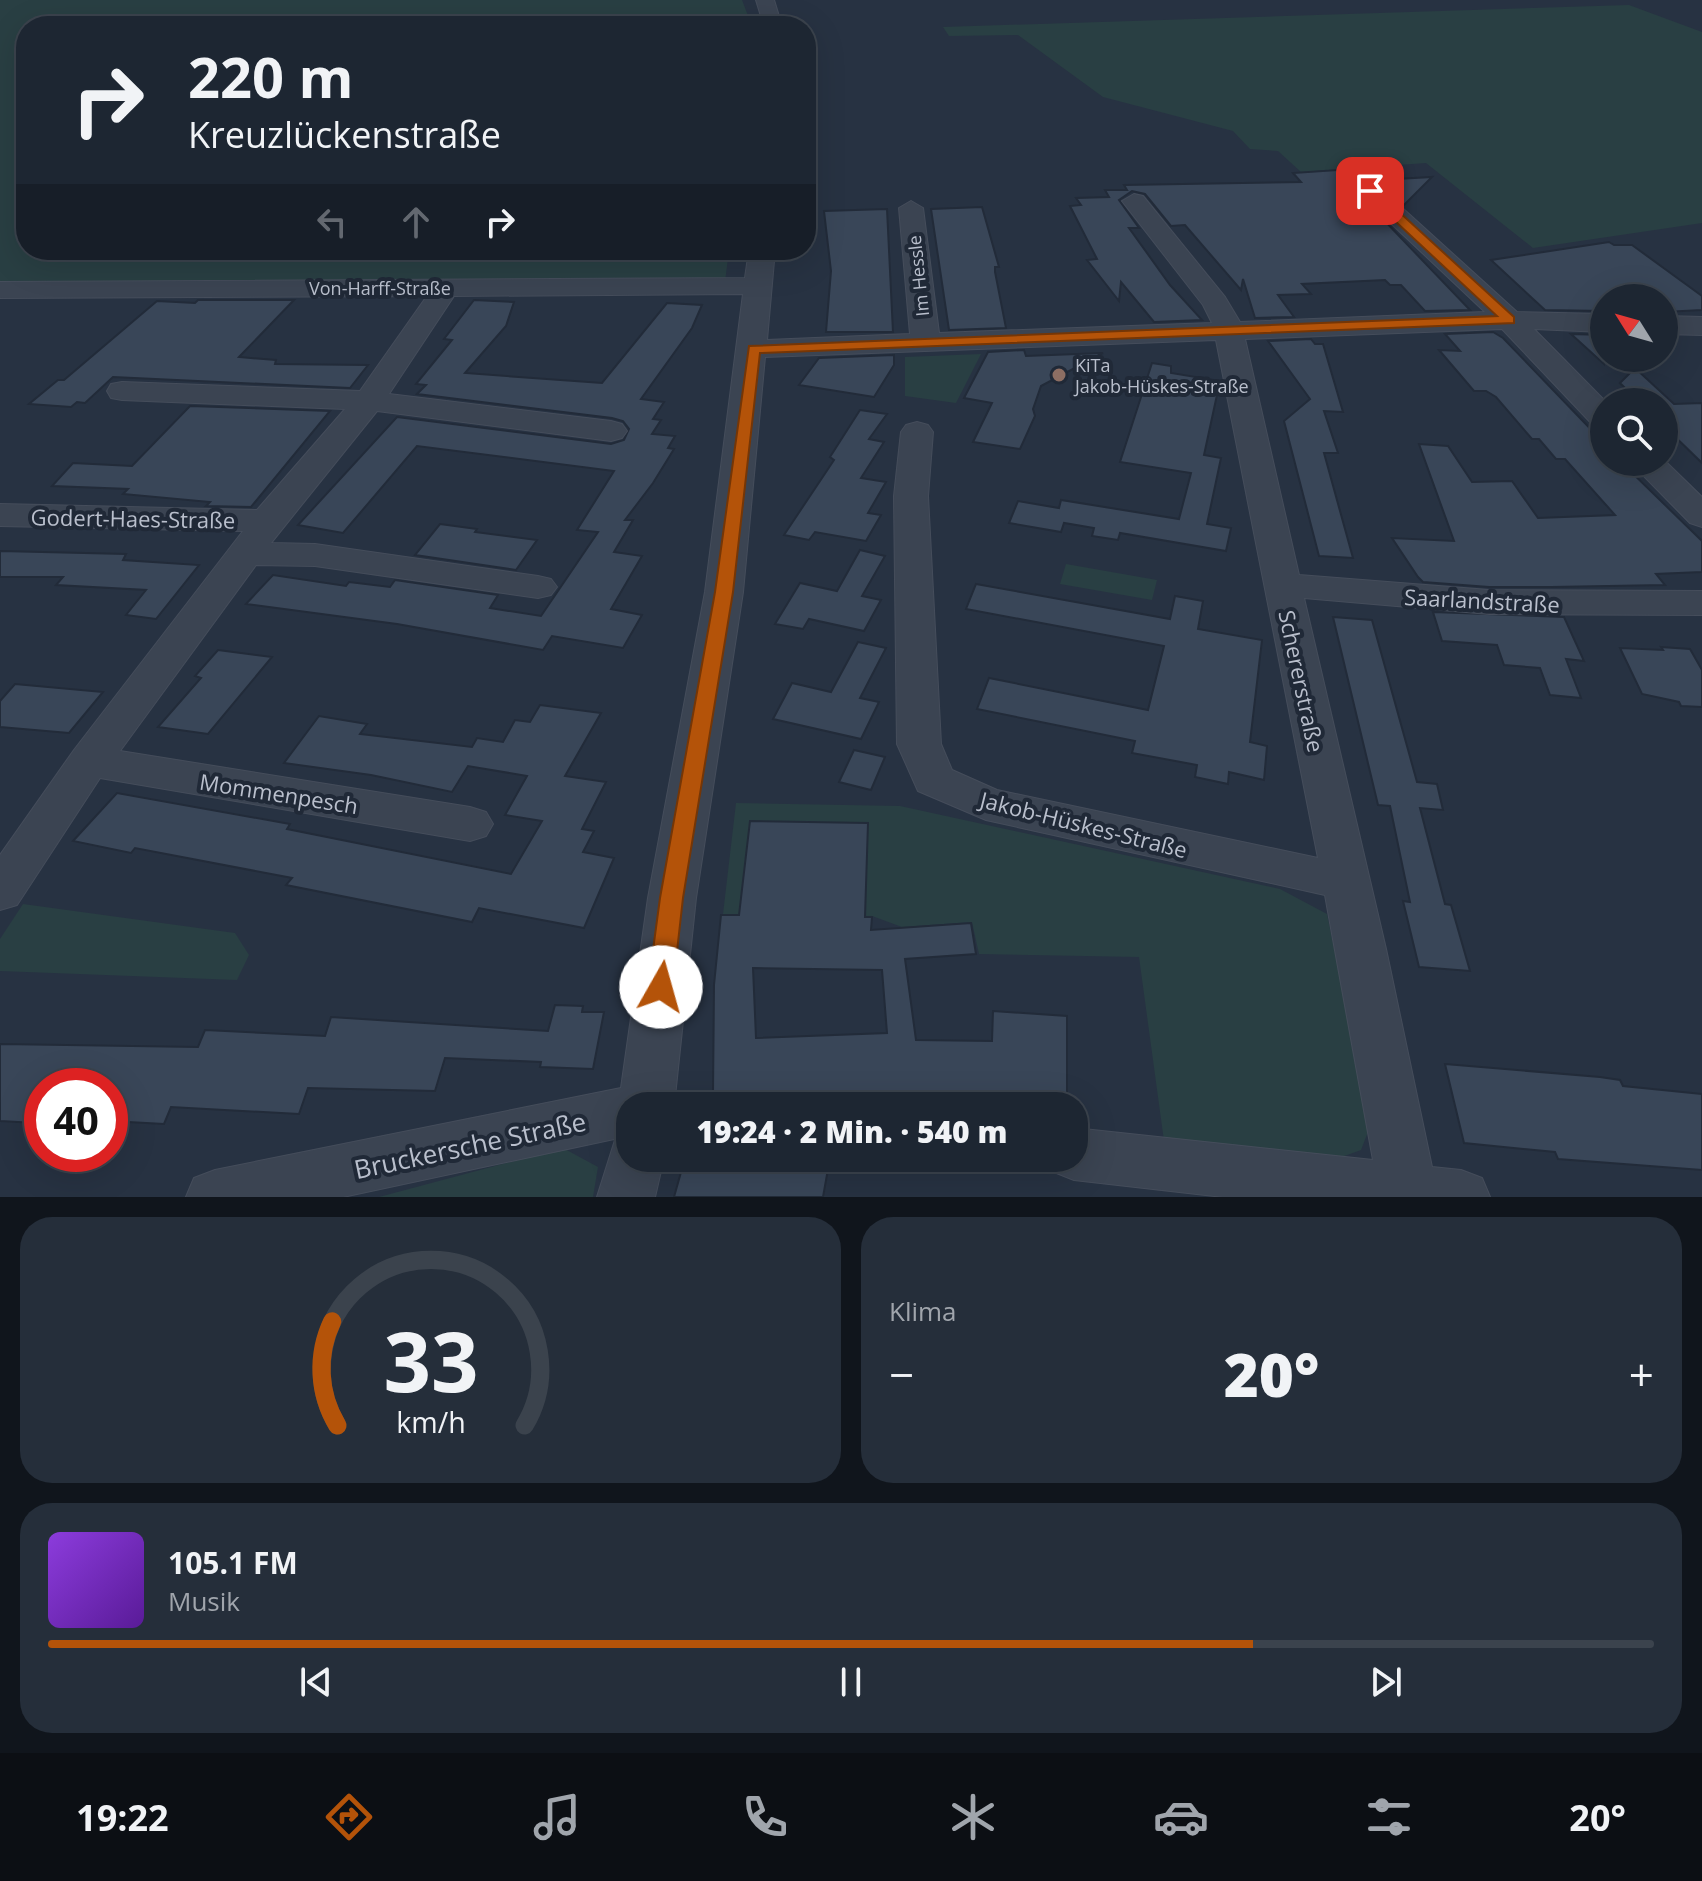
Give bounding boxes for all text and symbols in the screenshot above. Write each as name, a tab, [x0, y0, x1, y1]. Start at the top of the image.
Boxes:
text: 220 m	[188, 38, 354, 114]
icon: right	[56, 48, 160, 152]
text: Kreuzlückenstraße	[188, 110, 501, 159]
pin	[1336, 157, 1404, 225]
icon: arrive	[1348, 169, 1392, 213]
icon: left	[310, 200, 354, 244]
icon: ahead	[394, 200, 438, 244]
icon: right	[478, 200, 522, 244]
street label: Im Hessle	[902, 234, 934, 318]
street label: Von-Harff-Straße	[309, 276, 451, 300]
north arrow	[1590, 284, 1678, 372]
map controls	[1590, 284, 1678, 476]
place label: KiTa Jakob-Hüskes-Straße	[1073, 353, 1249, 398]
marker: KiTa Jakob-Hüskes-Straße	[1050, 366, 1068, 384]
button: search	[1590, 388, 1678, 476]
street label: Godert-Haes-Straße	[31, 501, 235, 535]
street label: Saarlandstraße	[1403, 581, 1561, 619]
street label: Schererstraße	[1272, 607, 1332, 755]
street label: Mommenpesch	[198, 766, 360, 820]
street label: Jakob-Hüskes-Straße	[975, 783, 1191, 864]
position arrow	[619, 945, 703, 1029]
speed limit sign: 40	[24, 1068, 128, 1172]
street label: Bruckersche Straße	[351, 1103, 589, 1187]
text: 19:24 · 2 Min. · 540 m	[697, 1111, 1007, 1152]
text: Klima	[889, 1293, 957, 1329]
text: 33	[383, 1303, 478, 1416]
text: 20°	[1224, 1333, 1319, 1415]
text: −	[889, 1344, 914, 1404]
text: +	[1629, 1344, 1654, 1404]
text: km/h	[396, 1402, 465, 1441]
text: 105.1 FM	[168, 1542, 298, 1583]
text: Musik	[168, 1583, 240, 1619]
icon: previous	[294, 1660, 338, 1704]
icon: pause	[829, 1660, 873, 1704]
icon: next	[1364, 1660, 1408, 1704]
icon: directions	[321, 1789, 377, 1845]
icon: music	[529, 1789, 585, 1845]
icon: phone	[737, 1789, 793, 1845]
icon: climate	[945, 1789, 1001, 1845]
icon: car	[1153, 1789, 1209, 1845]
icon: filters	[1361, 1789, 1417, 1845]
text: 19:22	[76, 1793, 169, 1842]
text: 20°	[1569, 1793, 1626, 1842]

